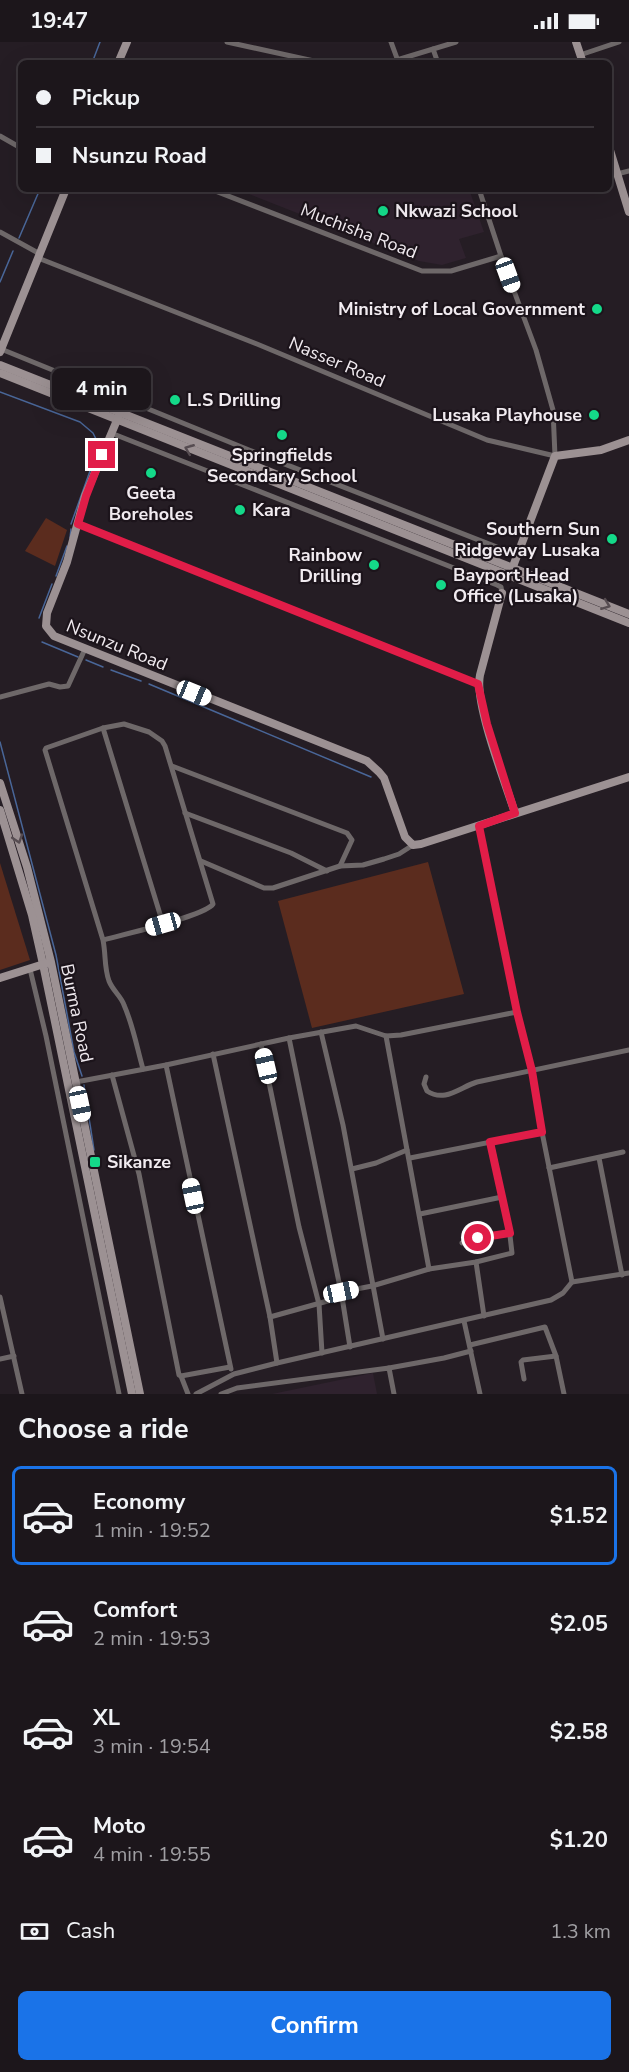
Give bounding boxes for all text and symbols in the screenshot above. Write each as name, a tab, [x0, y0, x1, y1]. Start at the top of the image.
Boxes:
text: 19:47	[30, 6, 88, 36]
text: Pickup	[72, 83, 140, 113]
text: Nsunzu Road	[72, 141, 207, 171]
street label: Muchisha Road	[297, 198, 421, 264]
place label: Nkwazi School	[395, 199, 518, 223]
marker: Nkwazi School	[376, 204, 390, 218]
car	[493, 255, 523, 295]
place label: Ministry of Local Government	[338, 297, 585, 321]
marker: Ministry of Local Government	[590, 302, 604, 316]
street label: Nasser Road	[285, 331, 389, 393]
callout: 4 min	[52, 368, 152, 410]
text: 4 min	[76, 375, 127, 402]
place label: L.S Drilling	[187, 388, 281, 412]
marker: L.S Drilling	[168, 393, 182, 407]
place label: Lusaka Playhouse	[432, 403, 582, 427]
marker: Lusaka Playhouse	[587, 408, 601, 422]
marker: Springfields Secondary School	[275, 428, 289, 442]
route end	[88, 441, 115, 468]
place label: Springfields Secondary School	[207, 443, 357, 488]
one-way arrow	[184, 444, 194, 457]
marker: Geeta Boreholes	[144, 466, 158, 480]
place label: Geeta Boreholes	[109, 481, 193, 526]
place label: Kara	[252, 498, 291, 522]
marker: Kara	[233, 503, 247, 517]
place label: Southern Sun Ridgeway Lusaka	[454, 517, 600, 562]
marker: Southern Sun Ridgeway Lusaka	[605, 532, 619, 546]
place label: Rainbow Drilling	[288, 543, 363, 588]
marker: Rainbow Drilling	[367, 558, 381, 572]
place label: Bayport Head Office (Lusaka)	[453, 563, 578, 608]
marker: Bayport Head Office (Lusaka)	[434, 578, 448, 592]
one-way arrow	[600, 598, 611, 610]
street label: Nsunzu Road	[63, 614, 171, 676]
car	[174, 678, 214, 708]
one-way arrow	[11, 833, 23, 844]
car	[143, 910, 183, 938]
street label: Burma Road	[55, 962, 99, 1064]
car	[253, 1046, 279, 1086]
car	[67, 1085, 93, 1123]
place label: Sikanze	[107, 1150, 171, 1174]
marker: Sikanze	[88, 1155, 102, 1169]
car	[180, 1177, 206, 1215]
route start	[464, 1224, 491, 1251]
car	[322, 1279, 360, 1305]
text: Choose a ride	[18, 1411, 189, 1448]
text: Economy	[93, 1487, 185, 1517]
icon: car	[21, 1489, 75, 1543]
text: $1.52	[550, 1501, 608, 1531]
text: 1 min · 19:52	[93, 1517, 211, 1544]
text: Comfort	[93, 1595, 177, 1625]
icon: car	[21, 1597, 75, 1651]
text: $2.05	[550, 1609, 608, 1639]
text: 2 min · 19:53	[93, 1625, 211, 1652]
text: XL	[93, 1703, 120, 1733]
icon: car	[21, 1705, 75, 1759]
text: $2.58	[550, 1717, 608, 1747]
text: 3 min · 19:54	[93, 1733, 211, 1760]
text: Moto	[93, 1811, 146, 1841]
icon: car	[21, 1813, 75, 1867]
text: $1.20	[550, 1825, 608, 1855]
text: 4 min · 19:55	[93, 1841, 211, 1868]
icon: cash	[18, 1915, 51, 1948]
text: Cash	[66, 1916, 115, 1946]
text: 1.3 km	[550, 1918, 611, 1945]
button: Confirm	[18, 1991, 611, 2060]

